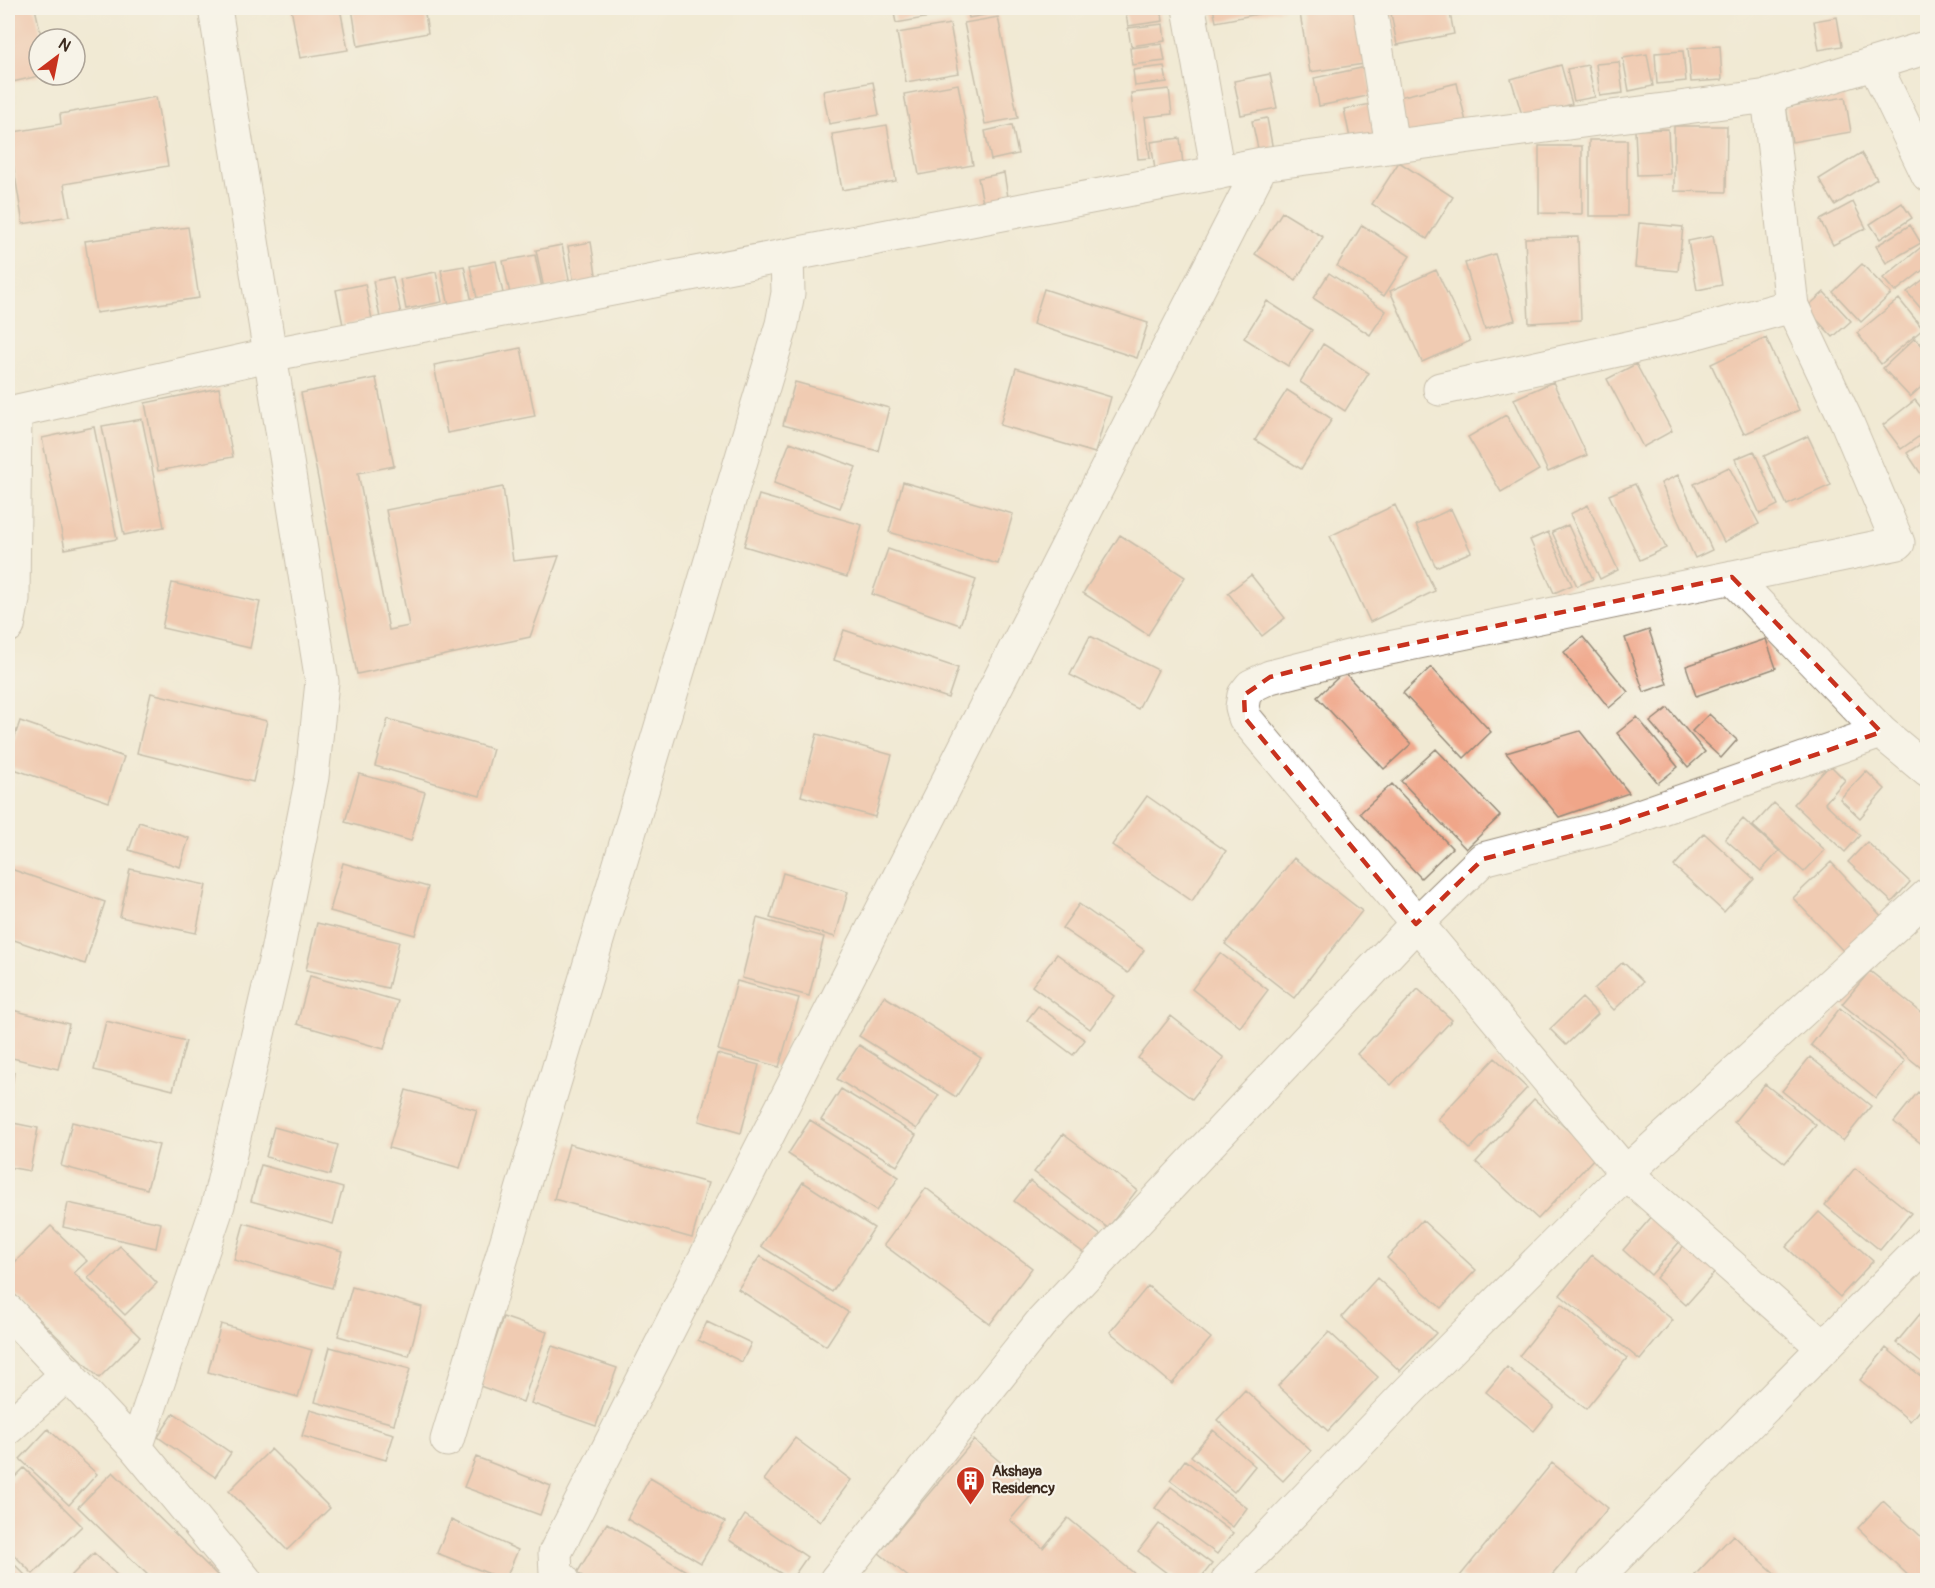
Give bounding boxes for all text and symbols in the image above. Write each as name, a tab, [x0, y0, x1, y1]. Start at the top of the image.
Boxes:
north arrow	[27, 27, 87, 87]
text: N	[55, 34, 74, 57]
place label: Akshaya Residency	[992, 1462, 1055, 1498]
building icon: Akshaya Residency	[955, 1464, 987, 1506]

